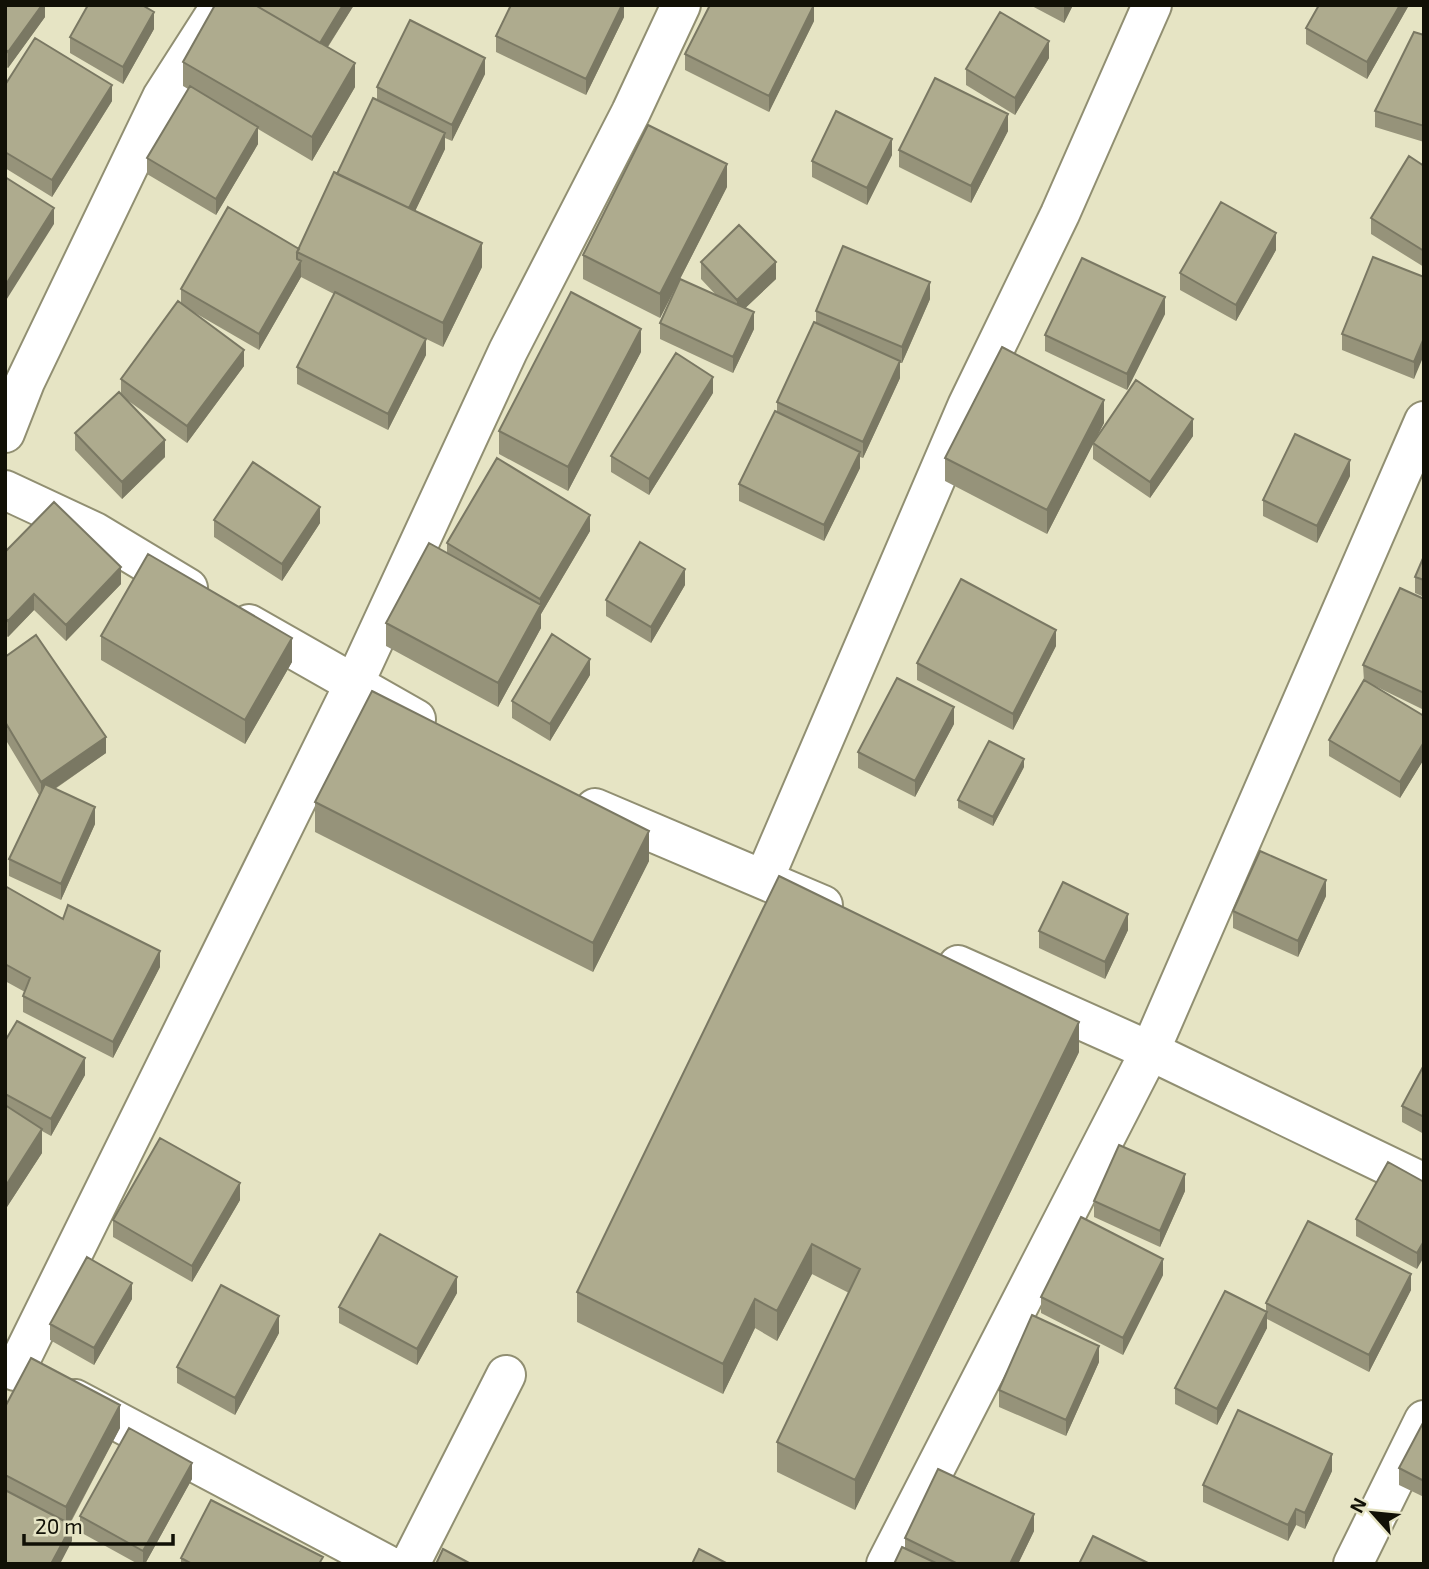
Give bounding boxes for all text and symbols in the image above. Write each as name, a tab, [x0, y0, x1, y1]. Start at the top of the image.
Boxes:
north arrow	[1338, 1478, 1408, 1548]
text: N	[1344, 1494, 1371, 1516]
scale bar	[24, 1502, 173, 1546]
text: 20 m	[35, 1513, 83, 1538]

